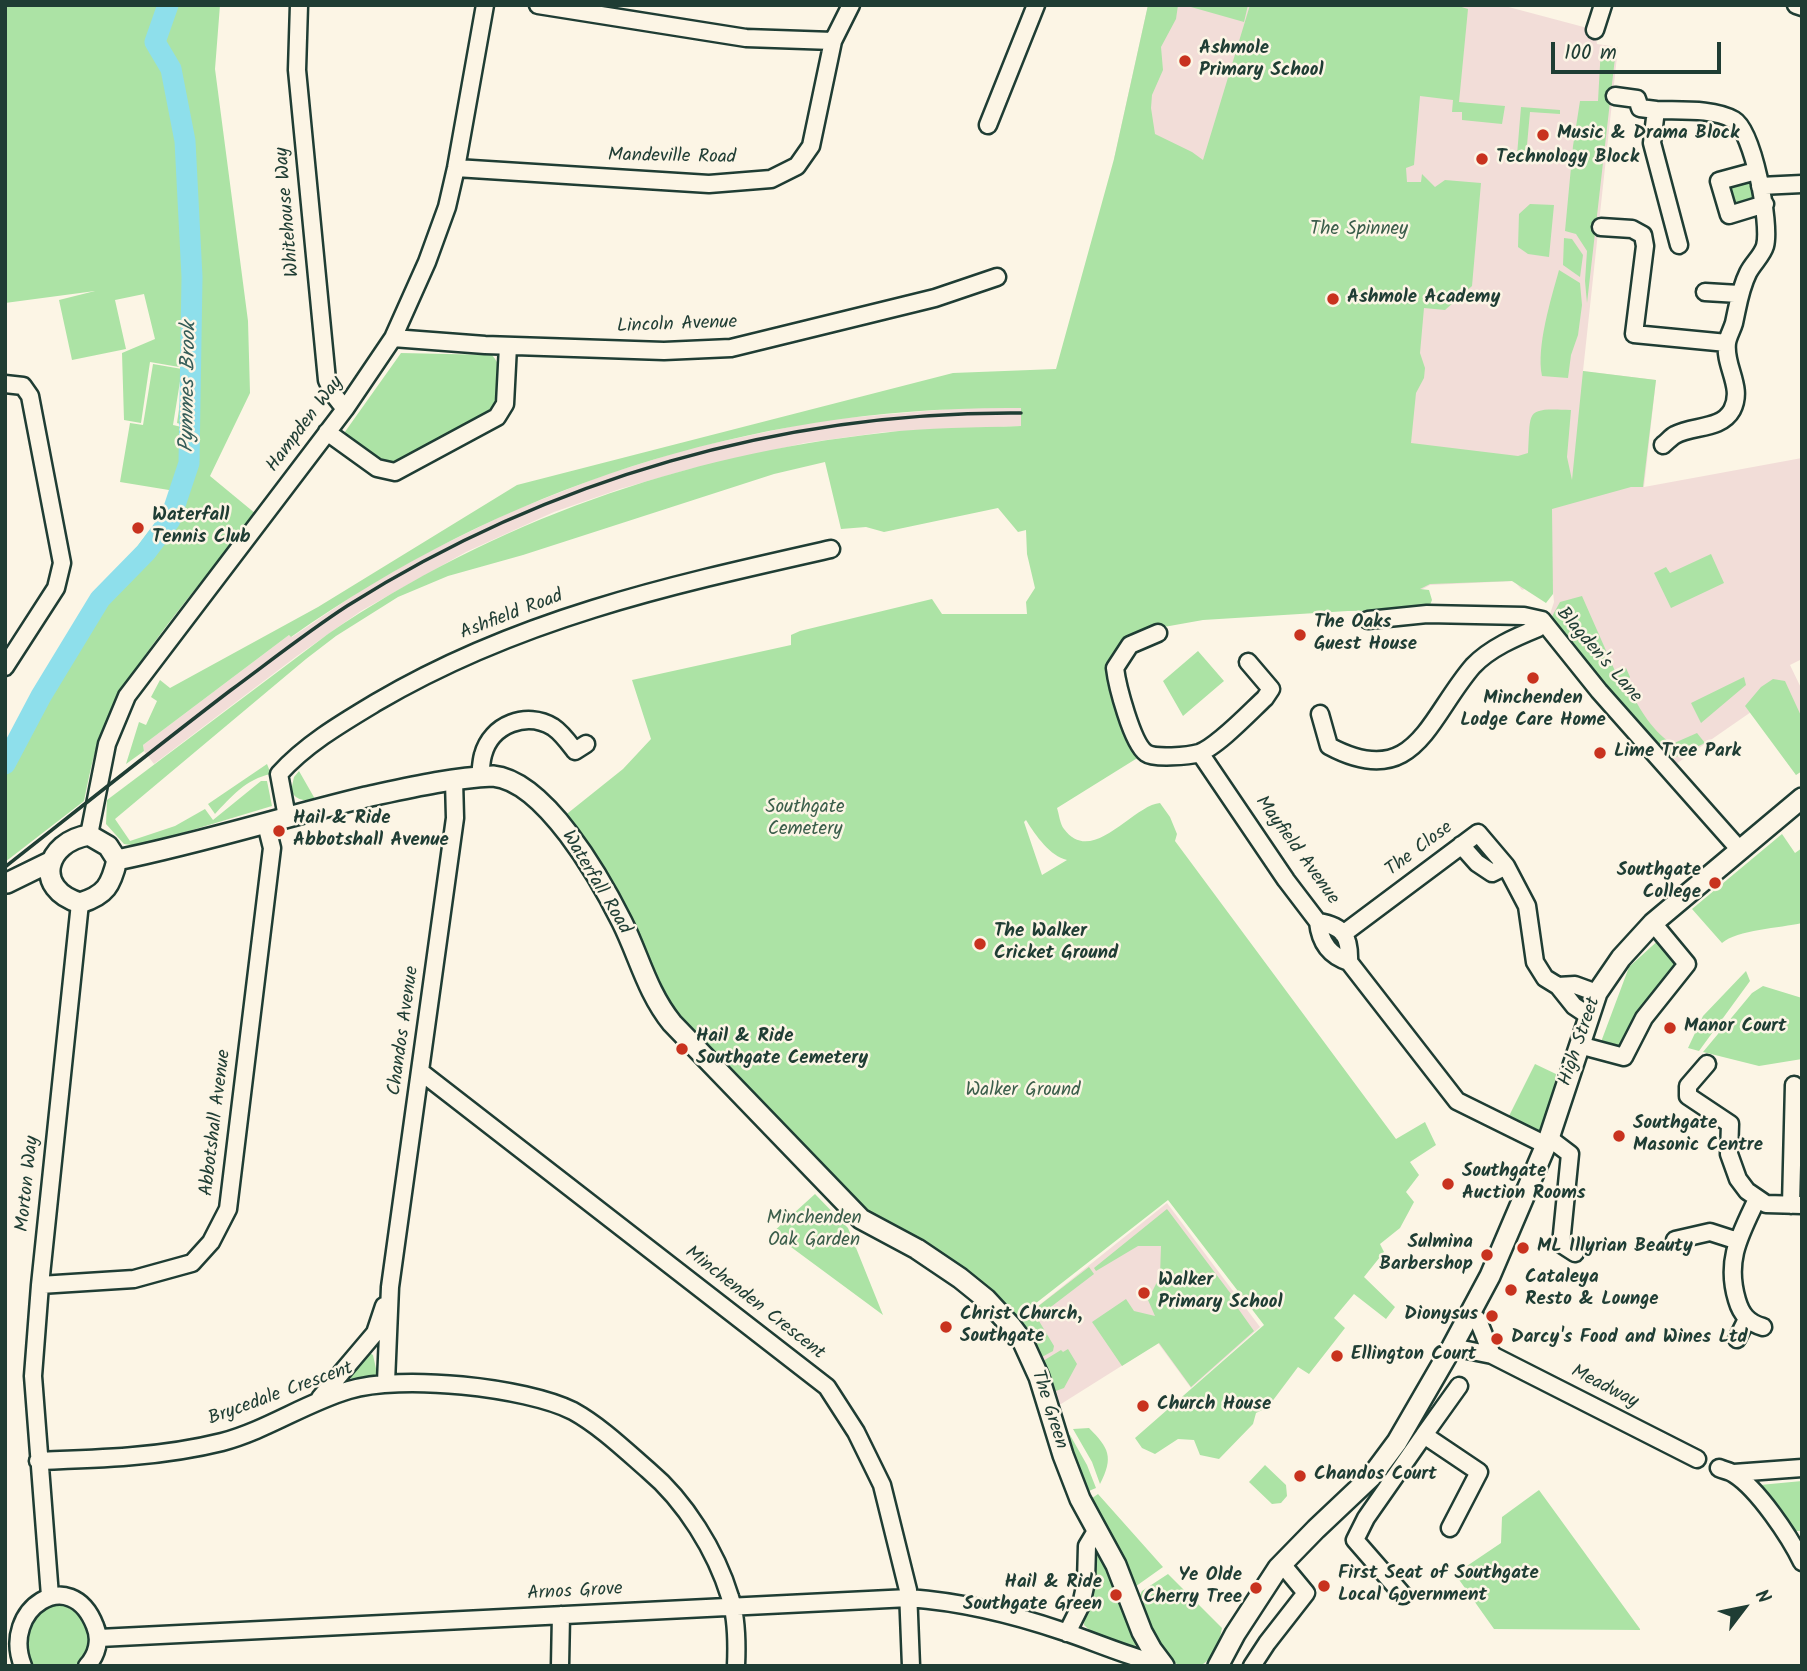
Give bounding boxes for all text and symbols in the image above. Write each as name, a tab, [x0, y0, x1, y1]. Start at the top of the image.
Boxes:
scale bar	[1555, 28, 1725, 72]
text: 100 m	[1564, 37, 1617, 70]
place label: Ashmole Primary School	[1199, 39, 1323, 83]
marker: Ashmole Primary School	[1177, 53, 1193, 69]
place label: Music & Drama Block	[1557, 124, 1739, 146]
marker: Music & Drama Block	[1535, 127, 1551, 143]
street label: Mandeville Road	[608, 145, 736, 171]
street label: Whitehouse Way	[272, 146, 306, 278]
place label: Technology Block	[1496, 148, 1639, 170]
marker: Technology Block	[1474, 151, 1490, 167]
park label: The Spinney	[1310, 220, 1408, 242]
place label: Ashmole Academy	[1347, 288, 1500, 310]
marker: Ashmole Academy	[1325, 291, 1341, 307]
street label: Lincoln Avenue	[616, 313, 738, 339]
water label: Pymmes Brook	[176, 321, 204, 453]
street label: Hampden Way	[263, 372, 349, 478]
place label: Waterfall Tennis Club	[152, 506, 251, 550]
marker: Waterfall Tennis Club	[130, 520, 146, 536]
street label: Ashfield Road	[457, 586, 567, 646]
street label: Blagden's Lane	[1550, 604, 1646, 708]
place label: The Oaks Guest House	[1314, 613, 1417, 657]
marker: The Oaks Guest House	[1292, 627, 1308, 643]
marker: Minchenden Lodge Care Home	[1525, 670, 1541, 686]
place label: Minchenden Lodge Care Home	[1460, 689, 1606, 733]
place label: Lime Tree Park	[1614, 742, 1741, 764]
marker: Lime Tree Park	[1592, 745, 1608, 761]
street label: Mayfield Avenue	[1249, 792, 1343, 910]
park label: Southgate Cemetery	[765, 798, 845, 842]
place label: Hail & Ride Abbotshall Avenue	[293, 809, 449, 853]
street label: The Close	[1382, 817, 1458, 883]
marker: Hail & Ride Abbotshall Avenue	[271, 823, 287, 839]
street label: Waterfall Road	[555, 827, 635, 939]
place label: Southgate College	[1617, 861, 1701, 905]
marker: Southgate College	[1707, 875, 1723, 891]
place label: The Walker Cricket Ground	[994, 922, 1118, 966]
marker: The Walker Cricket Ground	[972, 936, 988, 952]
street label: Chandos Avenue	[385, 965, 425, 1097]
street label: High Street	[1555, 995, 1607, 1089]
place label: Manor Court	[1684, 1017, 1787, 1039]
marker: Manor Court	[1662, 1020, 1678, 1036]
place label: Hail & Ride Southgate Cemetery	[696, 1027, 868, 1071]
marker: Hail & Ride Southgate Cemetery	[674, 1041, 690, 1057]
street label: Abbotshall Avenue	[197, 1048, 237, 1198]
park label: Walker Ground	[965, 1081, 1081, 1103]
place label: Southgate Masonic Centre	[1633, 1114, 1763, 1158]
marker: Southgate Masonic Centre	[1611, 1128, 1627, 1144]
street label: Morton Way	[13, 1135, 45, 1233]
place label: Southgate Auction Rooms	[1462, 1162, 1586, 1206]
marker: Southgate Auction Rooms	[1440, 1176, 1456, 1192]
park label: Minchenden Oak Garden	[766, 1209, 862, 1253]
place label: Sulmina Barbershop	[1379, 1233, 1473, 1277]
place label: ML Illyrian Beauty	[1537, 1237, 1693, 1259]
marker: ML Illyrian Beauty	[1515, 1240, 1531, 1256]
street label: Minchenden Crescent	[679, 1242, 829, 1366]
marker: Sulmina Barbershop	[1479, 1247, 1495, 1263]
place label: Cataleya Resto & Lounge	[1525, 1268, 1659, 1312]
place label: Walker Primary School	[1158, 1271, 1282, 1315]
marker: Cataleya Resto & Lounge	[1503, 1282, 1519, 1298]
marker: Walker Primary School	[1136, 1285, 1152, 1301]
place label: Christ Church, Southgate	[960, 1305, 1082, 1349]
place label: Dionysus	[1404, 1305, 1478, 1327]
marker: Dionysus	[1484, 1308, 1500, 1324]
marker: Christ Church, Southgate	[938, 1319, 954, 1335]
place label: Darcy's Food and Wines Ltd	[1511, 1328, 1748, 1350]
marker: Darcy's Food and Wines Ltd	[1489, 1331, 1505, 1347]
place label: Ellington Court	[1351, 1345, 1476, 1367]
marker: Ellington Court	[1329, 1348, 1345, 1364]
street label: Brycedale Crescent	[206, 1358, 356, 1432]
street label: Meadway	[1567, 1361, 1641, 1415]
street label: The Green	[1025, 1368, 1071, 1452]
place label: Church House	[1157, 1395, 1271, 1417]
marker: Church House	[1135, 1398, 1151, 1414]
place label: Chandos Court	[1314, 1465, 1437, 1487]
marker: Chandos Court	[1292, 1468, 1308, 1484]
place label: First Seat of Southgate Local Government	[1338, 1564, 1539, 1608]
place label: Ye Olde Cherry Tree	[1144, 1566, 1242, 1610]
place label: Hail & Ride Southgate Green	[963, 1573, 1102, 1617]
north arrow	[1709, 1573, 1779, 1643]
marker: First Seat of Southgate Local Government	[1316, 1578, 1332, 1594]
street label: Arnos Grove	[527, 1579, 623, 1607]
marker: Ye Olde Cherry Tree	[1248, 1580, 1264, 1596]
text: N	[1746, 1584, 1778, 1610]
marker: Hail & Ride Southgate Green	[1108, 1587, 1124, 1603]

